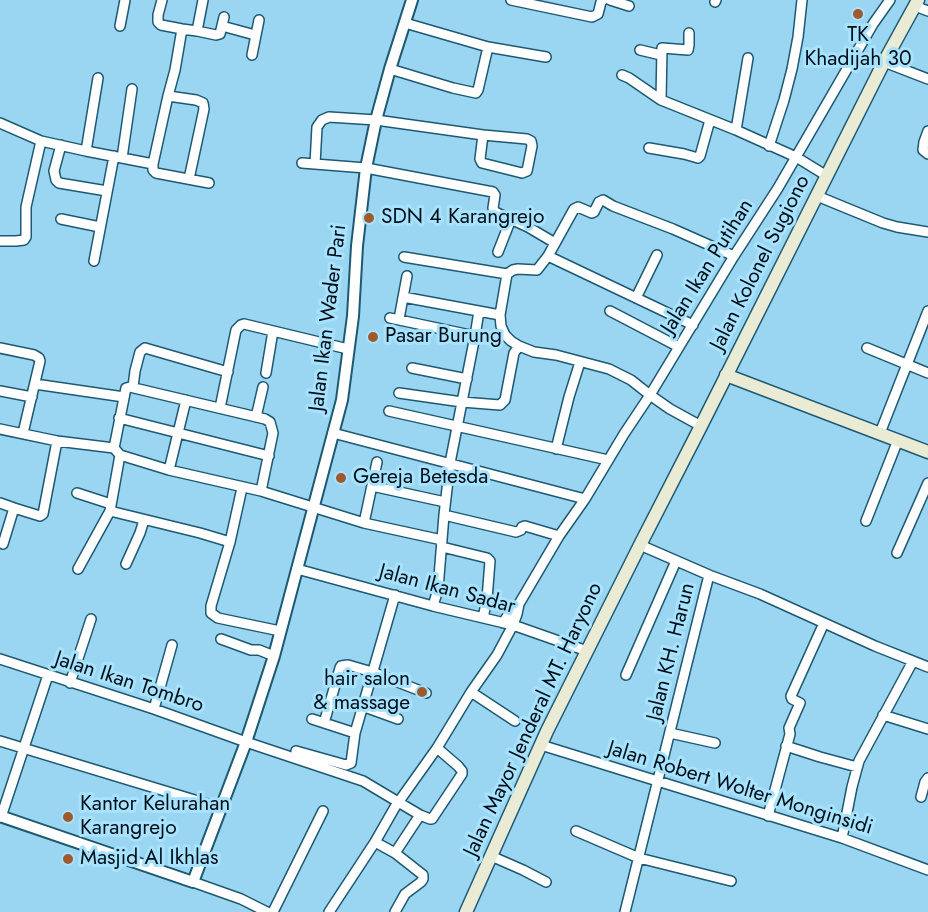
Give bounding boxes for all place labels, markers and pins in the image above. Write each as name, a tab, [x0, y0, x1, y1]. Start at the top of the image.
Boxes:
marker: TK Khadijah 30	[851, 7, 865, 21]
place label: TK Khadijah 30	[804, 23, 912, 73]
place label: SDN 4 Karangrejo	[381, 205, 545, 231]
marker: SDN 4 Karangrejo	[362, 211, 376, 225]
place label: Pasar Burung	[385, 324, 502, 350]
marker: Pasar Burung	[366, 330, 380, 344]
place label: Gereja Betesda	[353, 465, 488, 491]
marker: Gereja Betesda	[334, 471, 348, 485]
place label: hair salon & massage	[313, 667, 410, 717]
marker: hair salon & massage	[415, 685, 429, 699]
place label: Kantor Kelurahan Karangrejo	[80, 792, 230, 842]
marker: Kantor Kelurahan Karangrejo	[61, 810, 75, 824]
place label: Masjid Al Ikhlas	[80, 846, 218, 872]
marker: Masjid Al Ikhlas	[61, 852, 75, 866]

